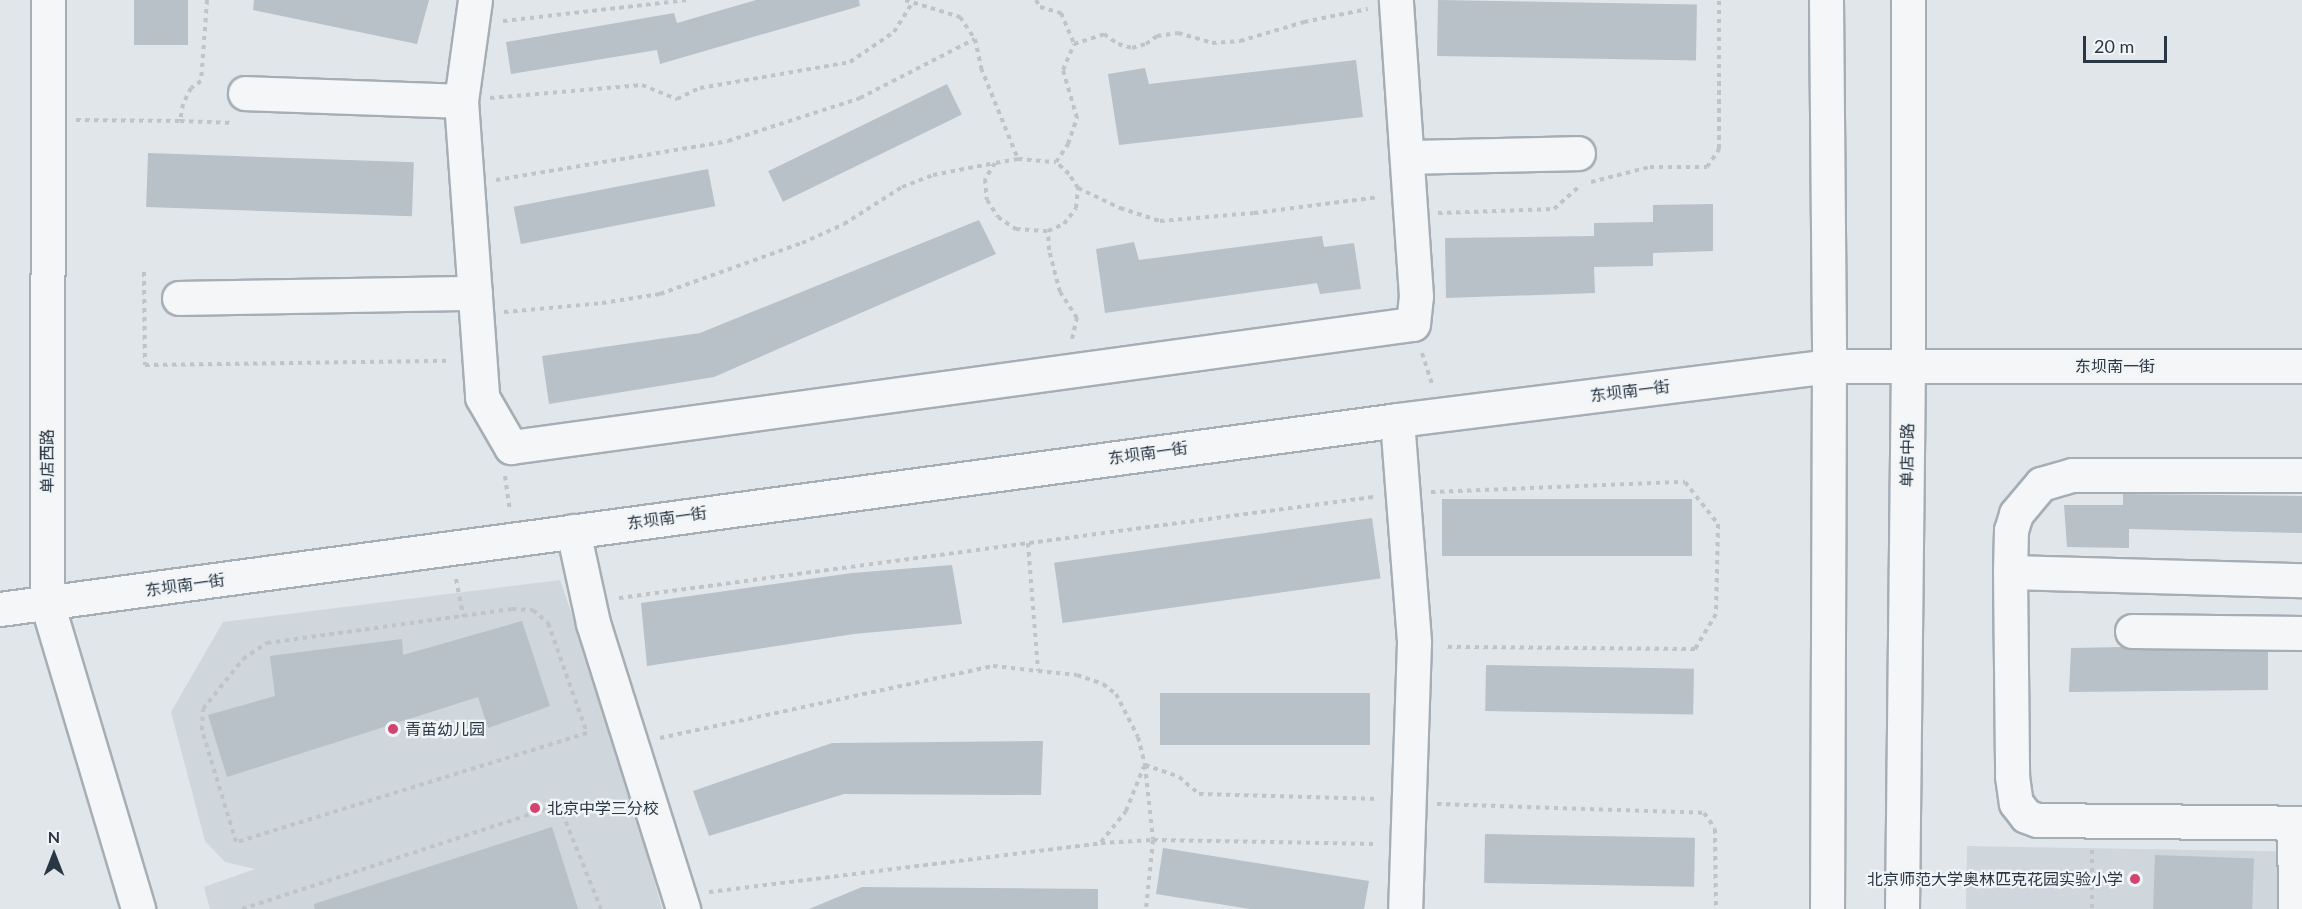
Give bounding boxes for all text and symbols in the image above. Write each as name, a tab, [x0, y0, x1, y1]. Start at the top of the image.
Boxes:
scale bar	[2086, 24, 2170, 62]
text: 20 m	[2094, 35, 2134, 57]
street label: 东坝南一街	[2075, 356, 2155, 376]
street label: 东坝南一街	[1589, 377, 1671, 405]
street label: 单店中路	[1897, 423, 1917, 487]
street label: 单店西路	[37, 429, 57, 493]
street label: 东坝南一街	[1107, 438, 1189, 468]
street label: 东坝南一街	[626, 503, 708, 533]
street label: 东坝南一街	[144, 570, 226, 600]
place label: 青苗幼儿园	[405, 719, 485, 739]
marker: 青苗幼儿园	[386, 722, 400, 736]
place label: 北京中学三分校	[547, 798, 659, 818]
marker: 北京中学三分校	[528, 801, 542, 815]
north arrow	[24, 825, 84, 885]
text: N	[48, 827, 60, 846]
place label: 北京师范大学奥林匹克花园实验小学	[1867, 869, 2123, 889]
marker: 北京师范大学奥林匹克花园实验小学	[2128, 872, 2142, 886]

